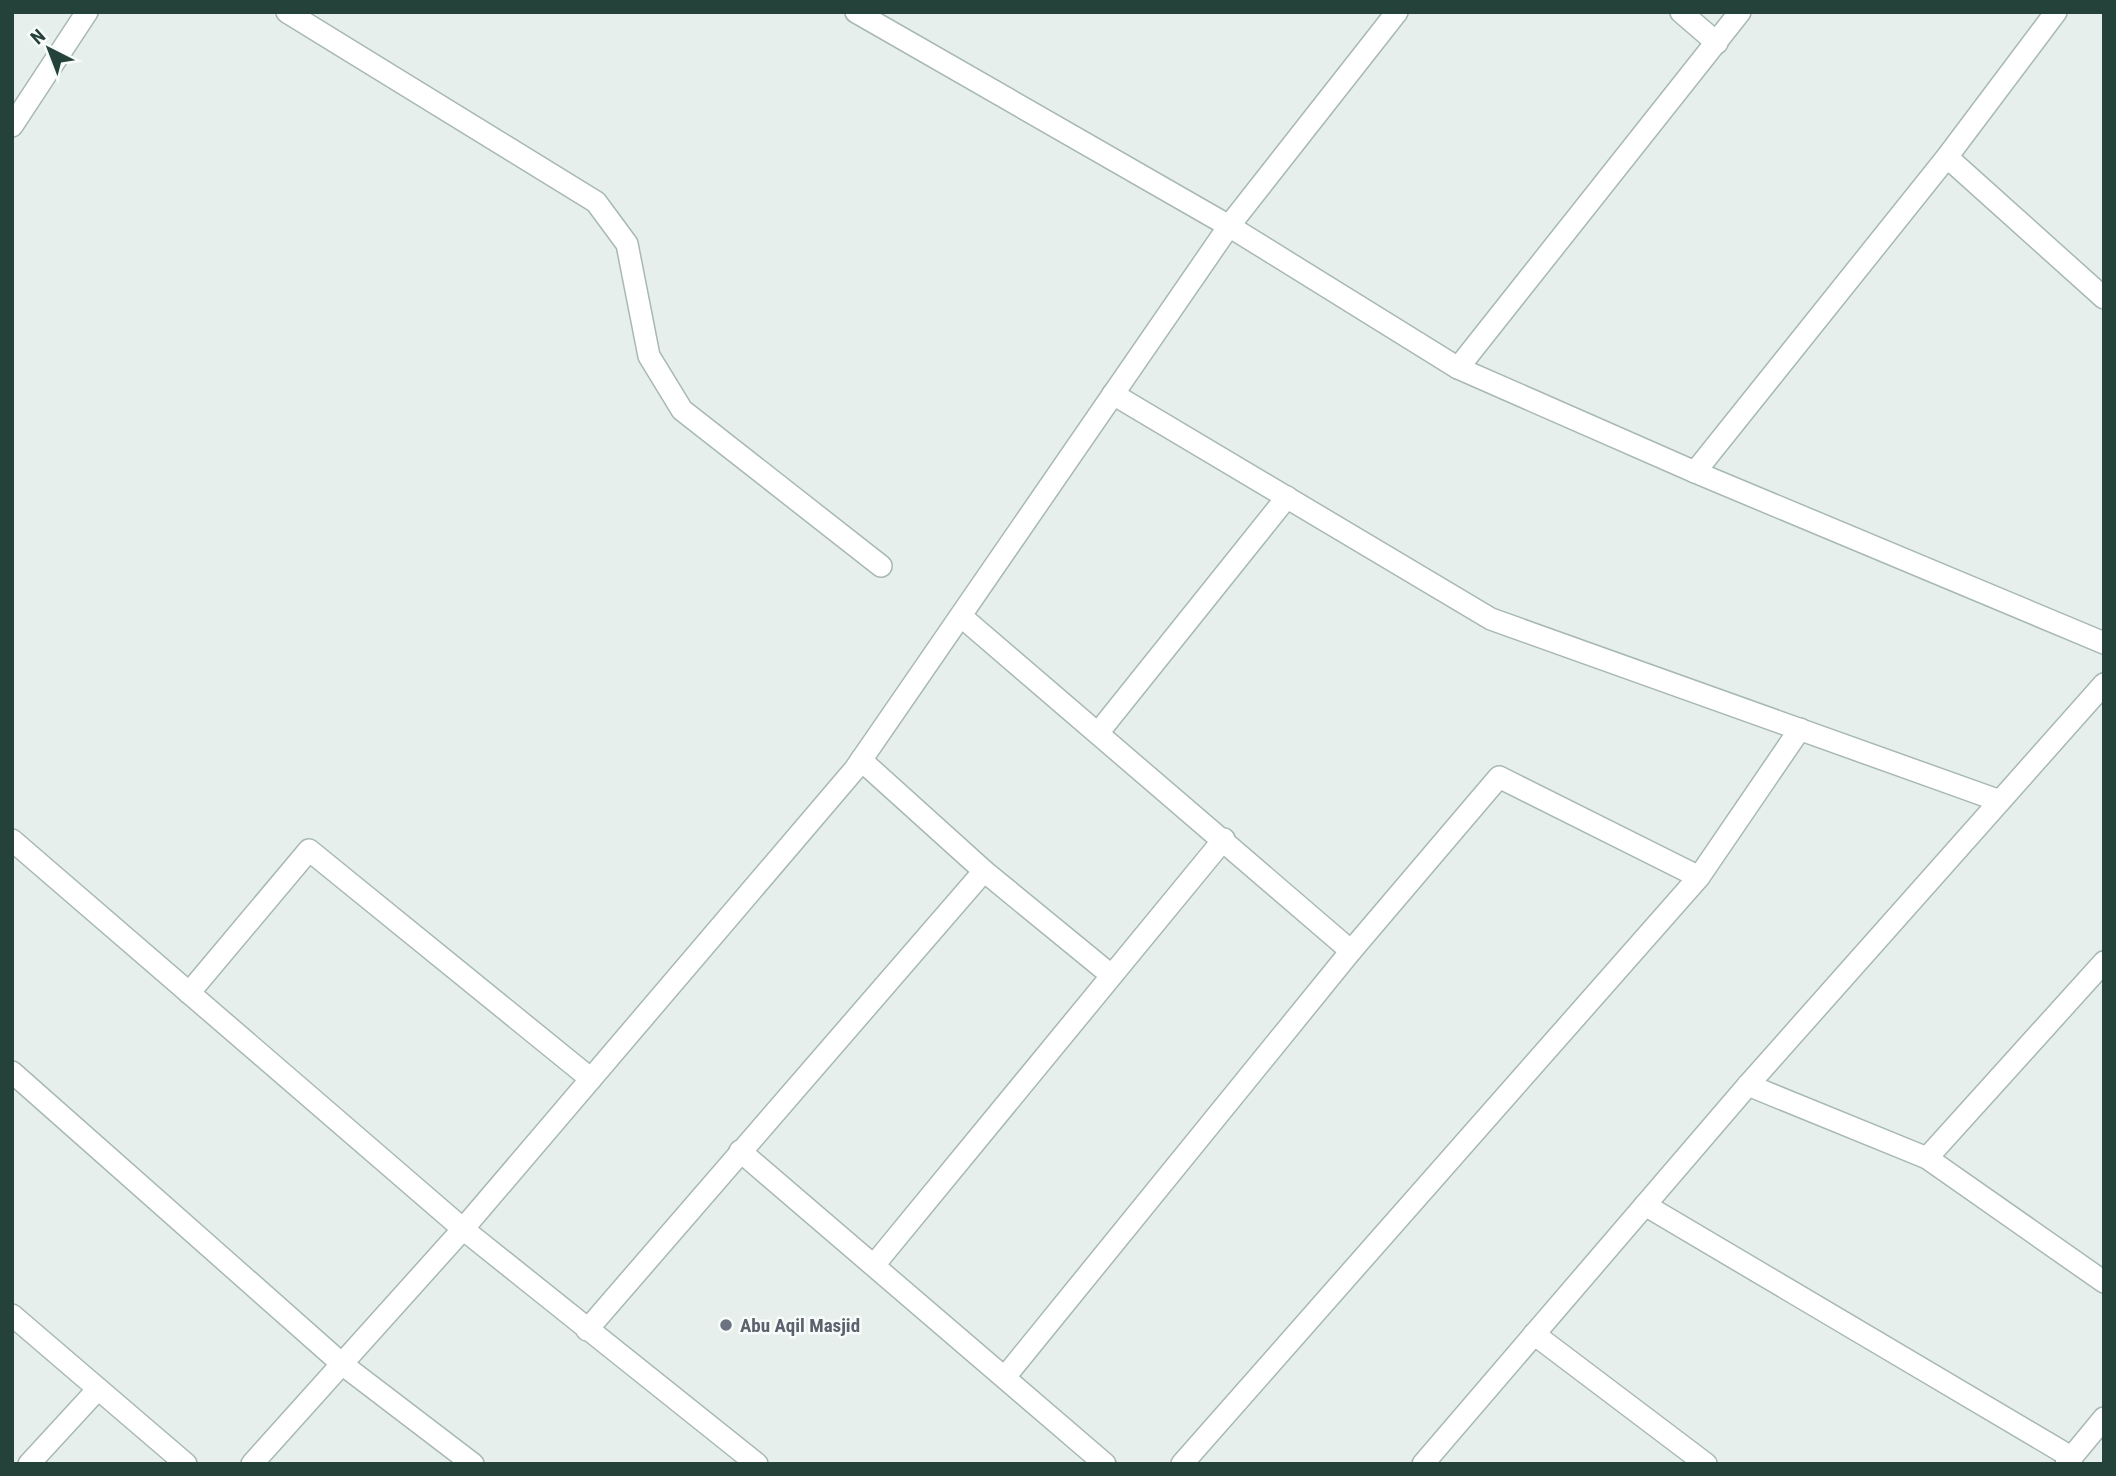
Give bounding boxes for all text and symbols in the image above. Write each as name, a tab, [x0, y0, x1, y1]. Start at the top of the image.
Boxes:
north arrow	[14, 14, 84, 84]
text: N	[26, 24, 50, 49]
place label: Abu Aqil Masjid	[740, 1314, 860, 1337]
marker: Abu Aqil Masjid	[718, 1317, 734, 1333]

